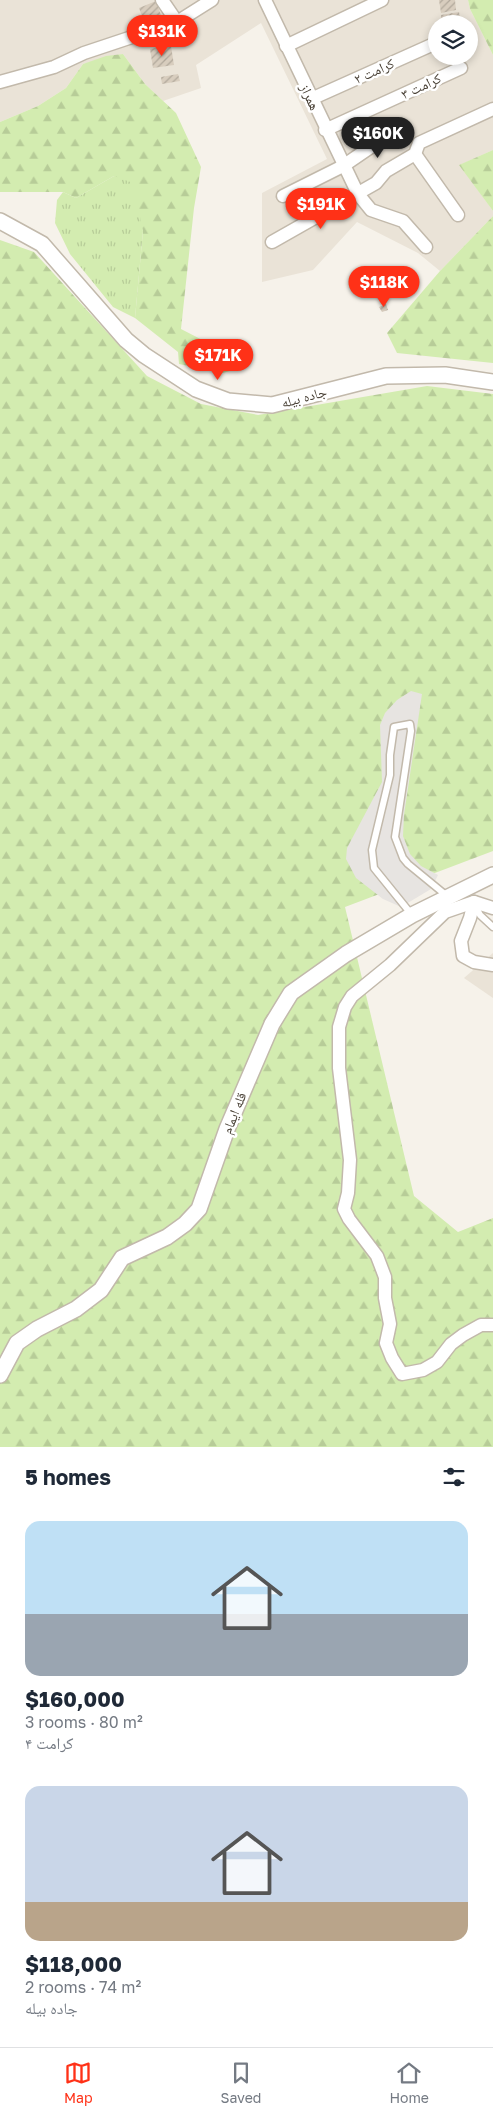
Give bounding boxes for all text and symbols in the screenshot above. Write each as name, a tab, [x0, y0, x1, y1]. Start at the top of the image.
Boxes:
pin: $131K	[127, 15, 197, 57]
map controls	[428, 15, 478, 65]
button: layers	[428, 15, 478, 65]
text: $131K	[138, 21, 186, 41]
street label: کرامت ۲	[351, 54, 397, 88]
street label: کرامت ۳	[398, 69, 444, 103]
street label: همراز	[296, 80, 324, 113]
pin: $160K	[343, 116, 413, 159]
text: $160K	[352, 123, 404, 143]
pin: $191K	[286, 188, 356, 230]
text: $191K	[297, 194, 345, 214]
pin: $118K	[349, 266, 419, 308]
text: $118K	[359, 272, 409, 292]
pin: $171K	[183, 338, 253, 381]
text: $171K	[194, 345, 242, 365]
street label: جاده بیله	[279, 382, 329, 411]
street label: قله ایمام	[218, 1089, 251, 1137]
icon: filters	[440, 1463, 468, 1491]
text: 5 homes	[25, 1464, 111, 1490]
icon: home	[202, 1553, 292, 1643]
text: $160,000	[25, 1686, 125, 1712]
text: 3 rooms · 80 m²	[25, 1712, 143, 1732]
text: کرامت ۴	[25, 1733, 73, 1753]
icon: home	[202, 1818, 292, 1908]
text: $118,000	[25, 1951, 122, 1977]
text: 2 rooms · 74 m²	[25, 1977, 141, 1997]
text: جاده بیله	[25, 1998, 78, 2018]
tab: Map	[64, 2059, 93, 2106]
tab: Saved	[221, 2059, 261, 2106]
tab: Home	[389, 2059, 429, 2106]

